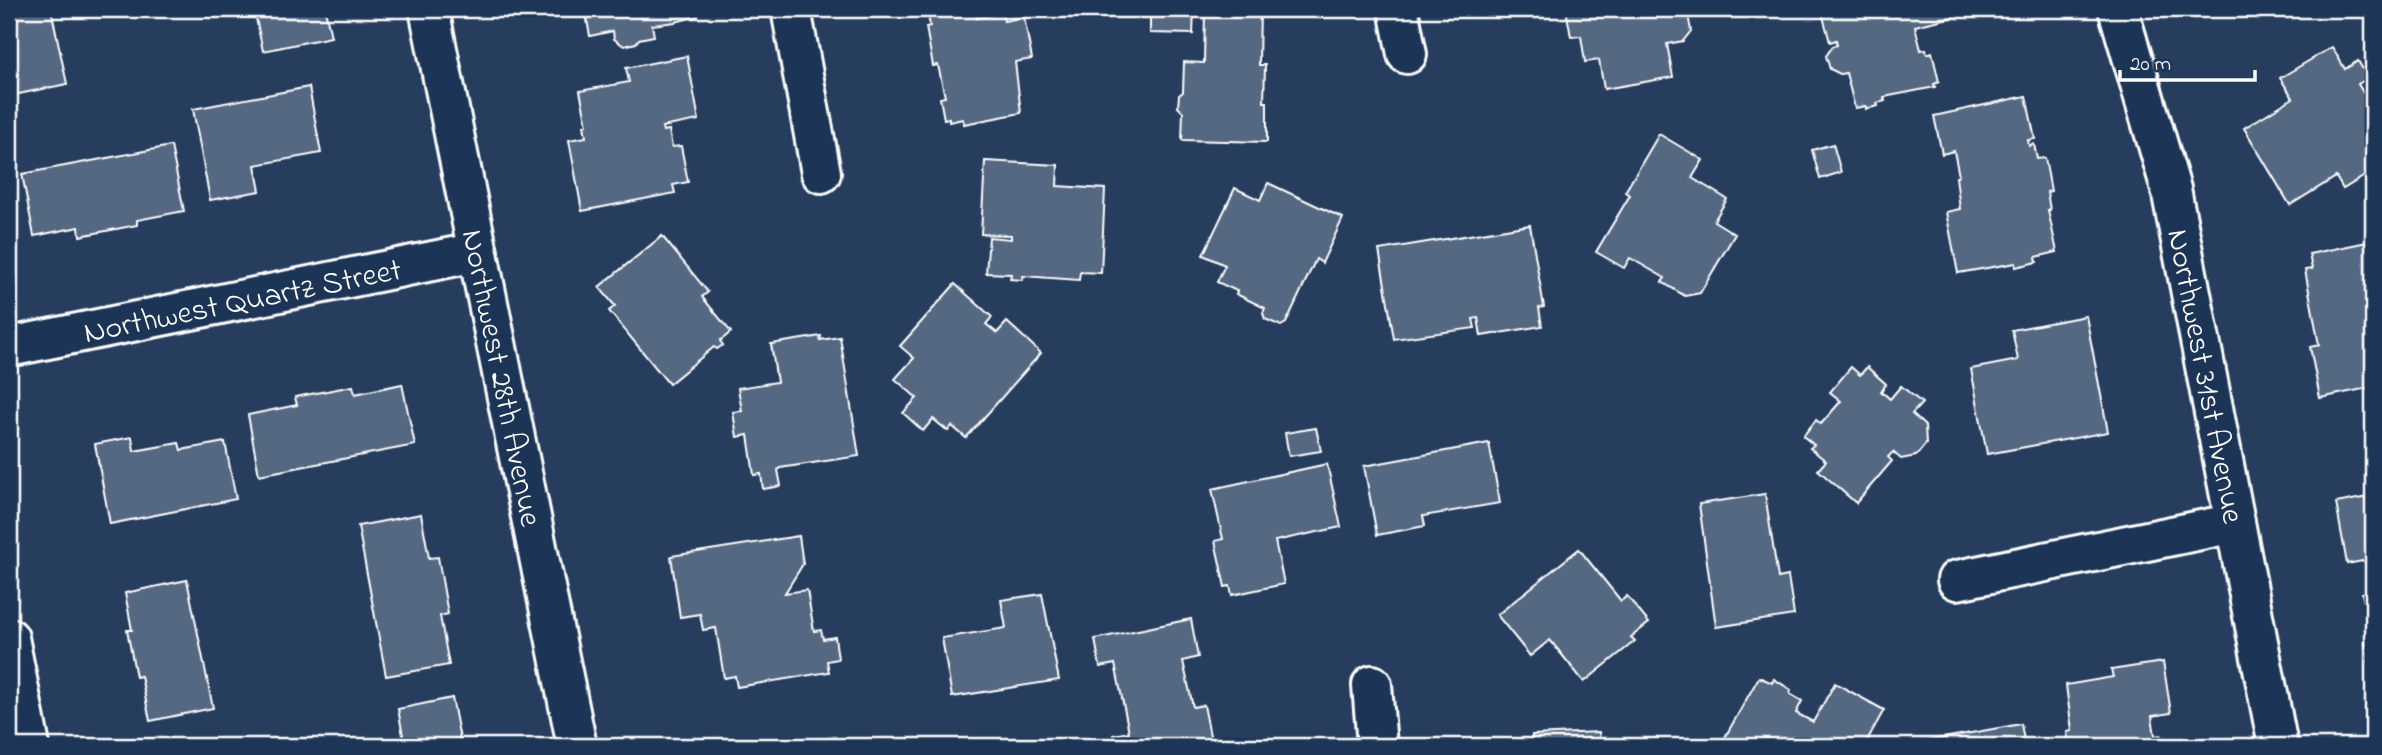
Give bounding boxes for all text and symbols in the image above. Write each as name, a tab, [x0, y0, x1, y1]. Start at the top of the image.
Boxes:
scale bar	[2120, 38, 2254, 82]
text: 20 m	[2130, 50, 2171, 80]
street label: Northwest 31st Avenue	[2152, 225, 2255, 528]
street label: Northwest 28th Avenue	[447, 226, 553, 532]
street label: Northwest Quartz Street	[80, 248, 406, 358]

